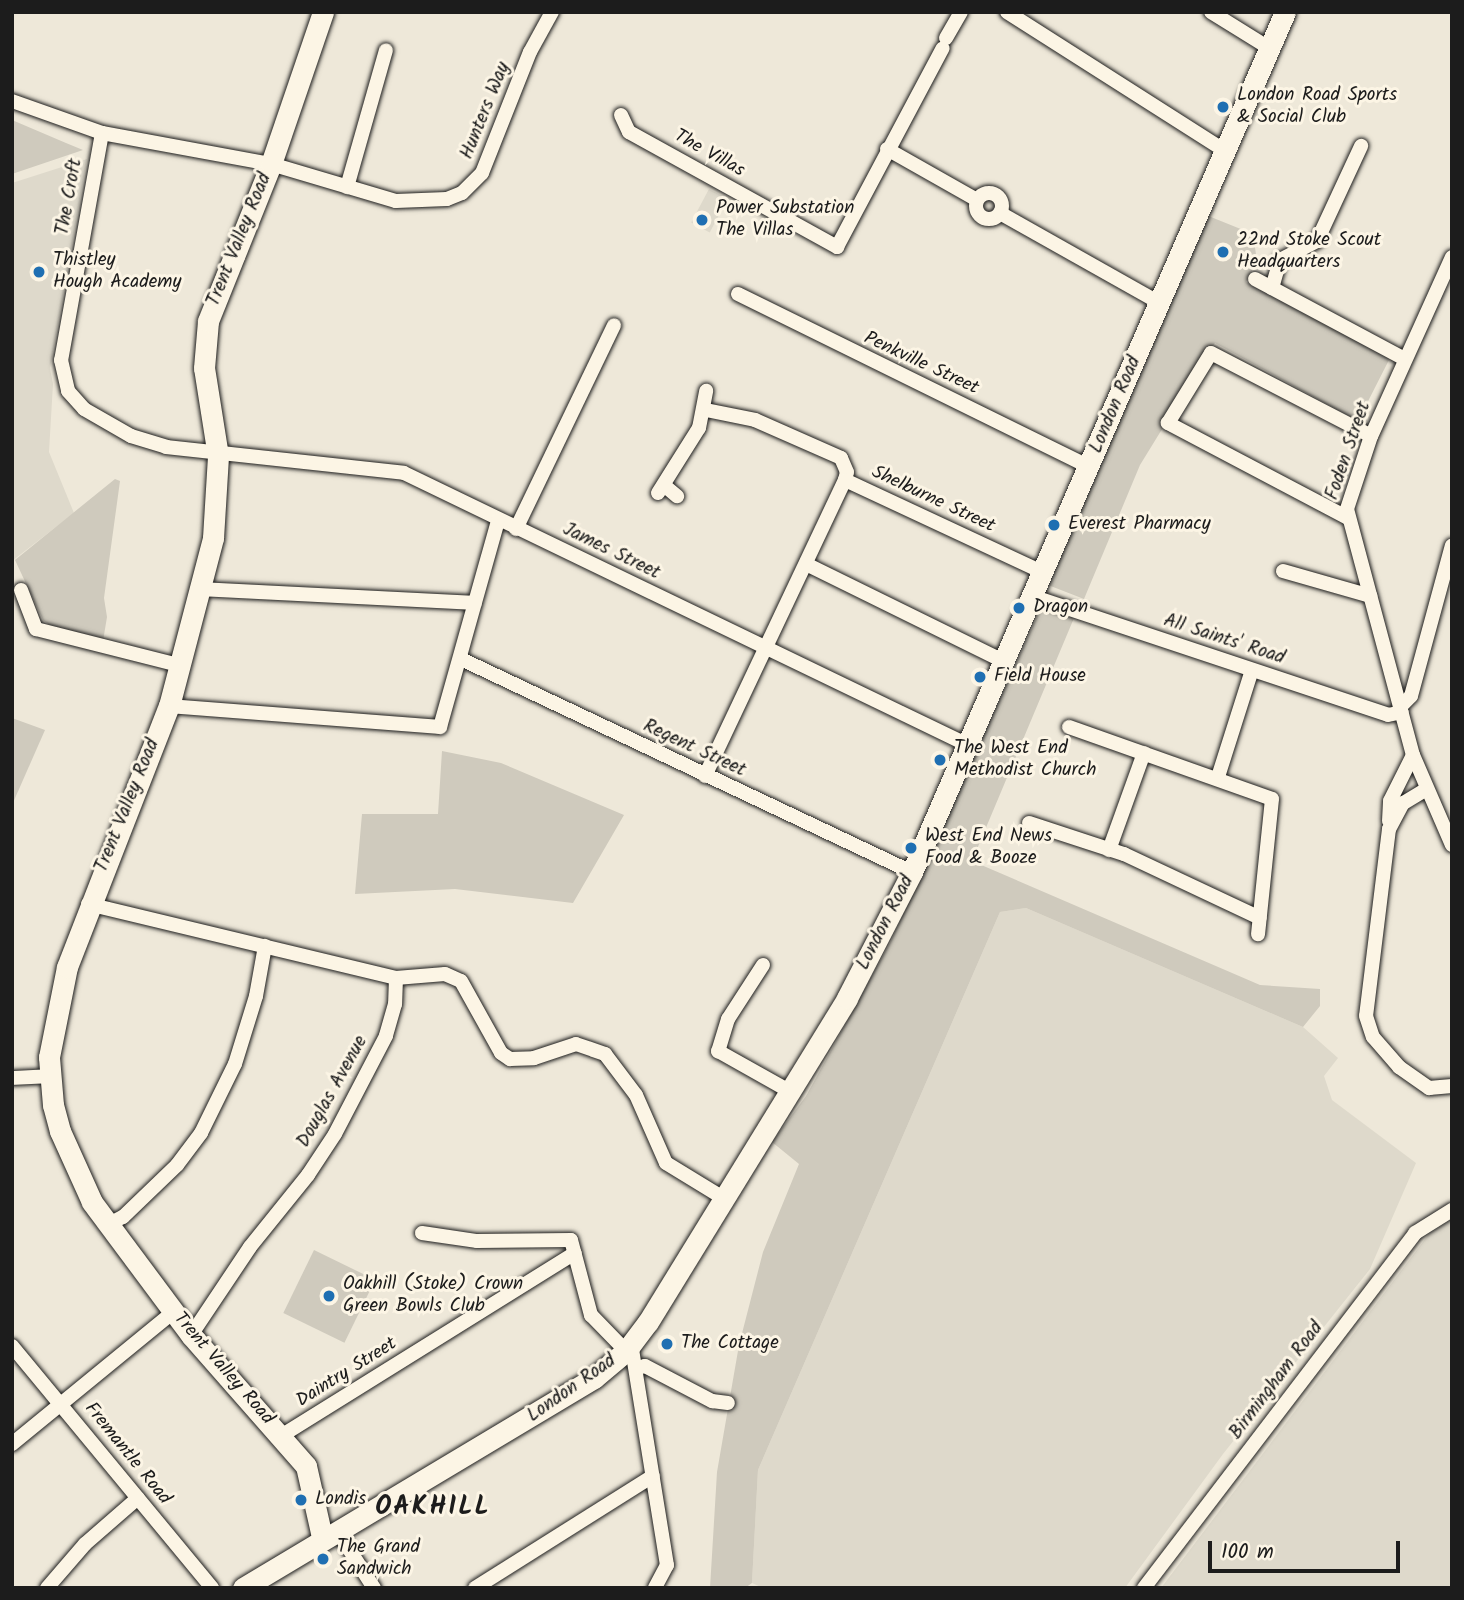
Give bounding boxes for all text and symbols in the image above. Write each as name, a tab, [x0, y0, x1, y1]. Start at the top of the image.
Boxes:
street label: Hunters Way	[456, 59, 516, 163]
place label: London Road Sports & Social Club	[1237, 85, 1397, 129]
marker: London Road Sports & Social Club	[1215, 99, 1231, 115]
street label: The Villas	[670, 125, 748, 183]
street label: The Croft	[52, 157, 88, 237]
street label: Trent Valley Road	[203, 170, 277, 310]
place label: Power Substation The Villas	[716, 198, 854, 242]
marker: Power Substation The Villas	[694, 212, 710, 228]
place label: 22nd Stoke Scout Headquarters	[1237, 230, 1381, 274]
marker: 22nd Stoke Scout Headquarters	[1215, 244, 1231, 260]
place label: Thistley Hough Academy	[53, 250, 181, 294]
marker: Thistley Hough Academy	[31, 264, 47, 280]
street label: Penkville Street	[860, 327, 982, 401]
street label: London Road	[1085, 353, 1147, 457]
street label: Foden Street	[1322, 399, 1376, 503]
street label: Shelburne Street	[868, 461, 998, 539]
place label: Everest Pharmacy	[1068, 514, 1211, 536]
marker: Everest Pharmacy	[1046, 517, 1062, 533]
street label: James Street	[559, 519, 663, 585]
place label: Dragon	[1033, 597, 1088, 619]
marker: Dragon	[1011, 600, 1027, 616]
street label: All Saints' Road	[1161, 610, 1287, 670]
place label: Field House	[994, 666, 1086, 688]
marker: Field House	[972, 669, 988, 685]
street label: Regent Street	[639, 715, 749, 783]
street label: Trent Valley Road	[91, 736, 165, 876]
place label: The West End Methodist Church	[954, 738, 1096, 782]
marker: The West End Methodist Church	[932, 752, 948, 768]
place label: West End News Food & Booze	[925, 826, 1052, 870]
marker: West End News Food & Booze	[903, 840, 919, 856]
street label: London Road	[852, 872, 920, 974]
street label: Douglas Avenue	[293, 1032, 373, 1152]
place label: Oakhill (Stoke) Crown Green Bowls Club	[343, 1274, 523, 1318]
marker: Oakhill (Stoke) Crown Green Bowls Club	[321, 1288, 337, 1304]
street label: Trent Valley Road	[168, 1308, 278, 1430]
street label: Birmingham Road	[1225, 1318, 1329, 1444]
street label: Daintry Street	[293, 1333, 401, 1413]
place label: The Cottage	[681, 1333, 779, 1355]
marker: The Cottage	[659, 1336, 675, 1352]
street label: London Road	[523, 1350, 621, 1428]
street label: Fremantle Road	[79, 1398, 175, 1510]
place label: Londis	[315, 1489, 366, 1511]
marker: Londis	[293, 1492, 309, 1508]
district label: OAKHILL	[376, 1492, 490, 1524]
scale bar	[1212, 1526, 1404, 1570]
text: 100 m	[1221, 1536, 1274, 1569]
place label: The Grand Sandwich	[337, 1537, 420, 1581]
marker: The Grand Sandwich	[315, 1551, 331, 1567]

